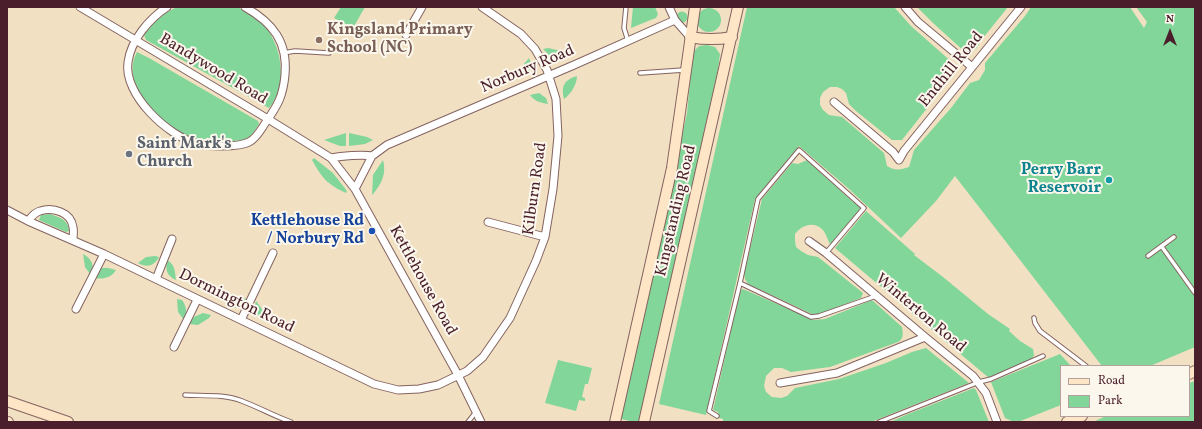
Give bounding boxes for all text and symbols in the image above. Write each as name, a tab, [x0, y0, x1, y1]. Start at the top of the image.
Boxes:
north arrow	[1150, 12, 1190, 52]
text: N	[1166, 12, 1174, 27]
place label: Kingsland Primary School (NC)	[327, 21, 473, 59]
street label: Endhill Road	[916, 28, 988, 112]
street label: Bandywood Road	[155, 30, 271, 110]
marker: Kingsland Primary School (NC)	[314, 35, 324, 45]
street label: Norbury Road	[478, 42, 578, 98]
place label: Saint Mark's Church	[137, 135, 232, 173]
street label: Kilburn Road	[520, 141, 552, 237]
street label: Kingstanding Road	[653, 143, 701, 279]
marker: Saint Mark's Church	[124, 149, 134, 159]
place label: Perry Barr Reservoir	[1021, 161, 1101, 199]
marker: Perry Barr Reservoir	[1104, 175, 1114, 185]
place label: Kettlehouse Rd / Norbury Rd	[251, 212, 364, 250]
street label: Kettlehouse Road	[384, 223, 460, 339]
marker: Kettlehouse Rd / Norbury Rd	[367, 226, 377, 236]
street label: Dormington Road	[175, 266, 297, 338]
street label: Winterton Road	[871, 270, 969, 358]
legend	[1060, 365, 1190, 417]
text: Road	[1098, 373, 1125, 389]
text: Park	[1098, 393, 1123, 409]

